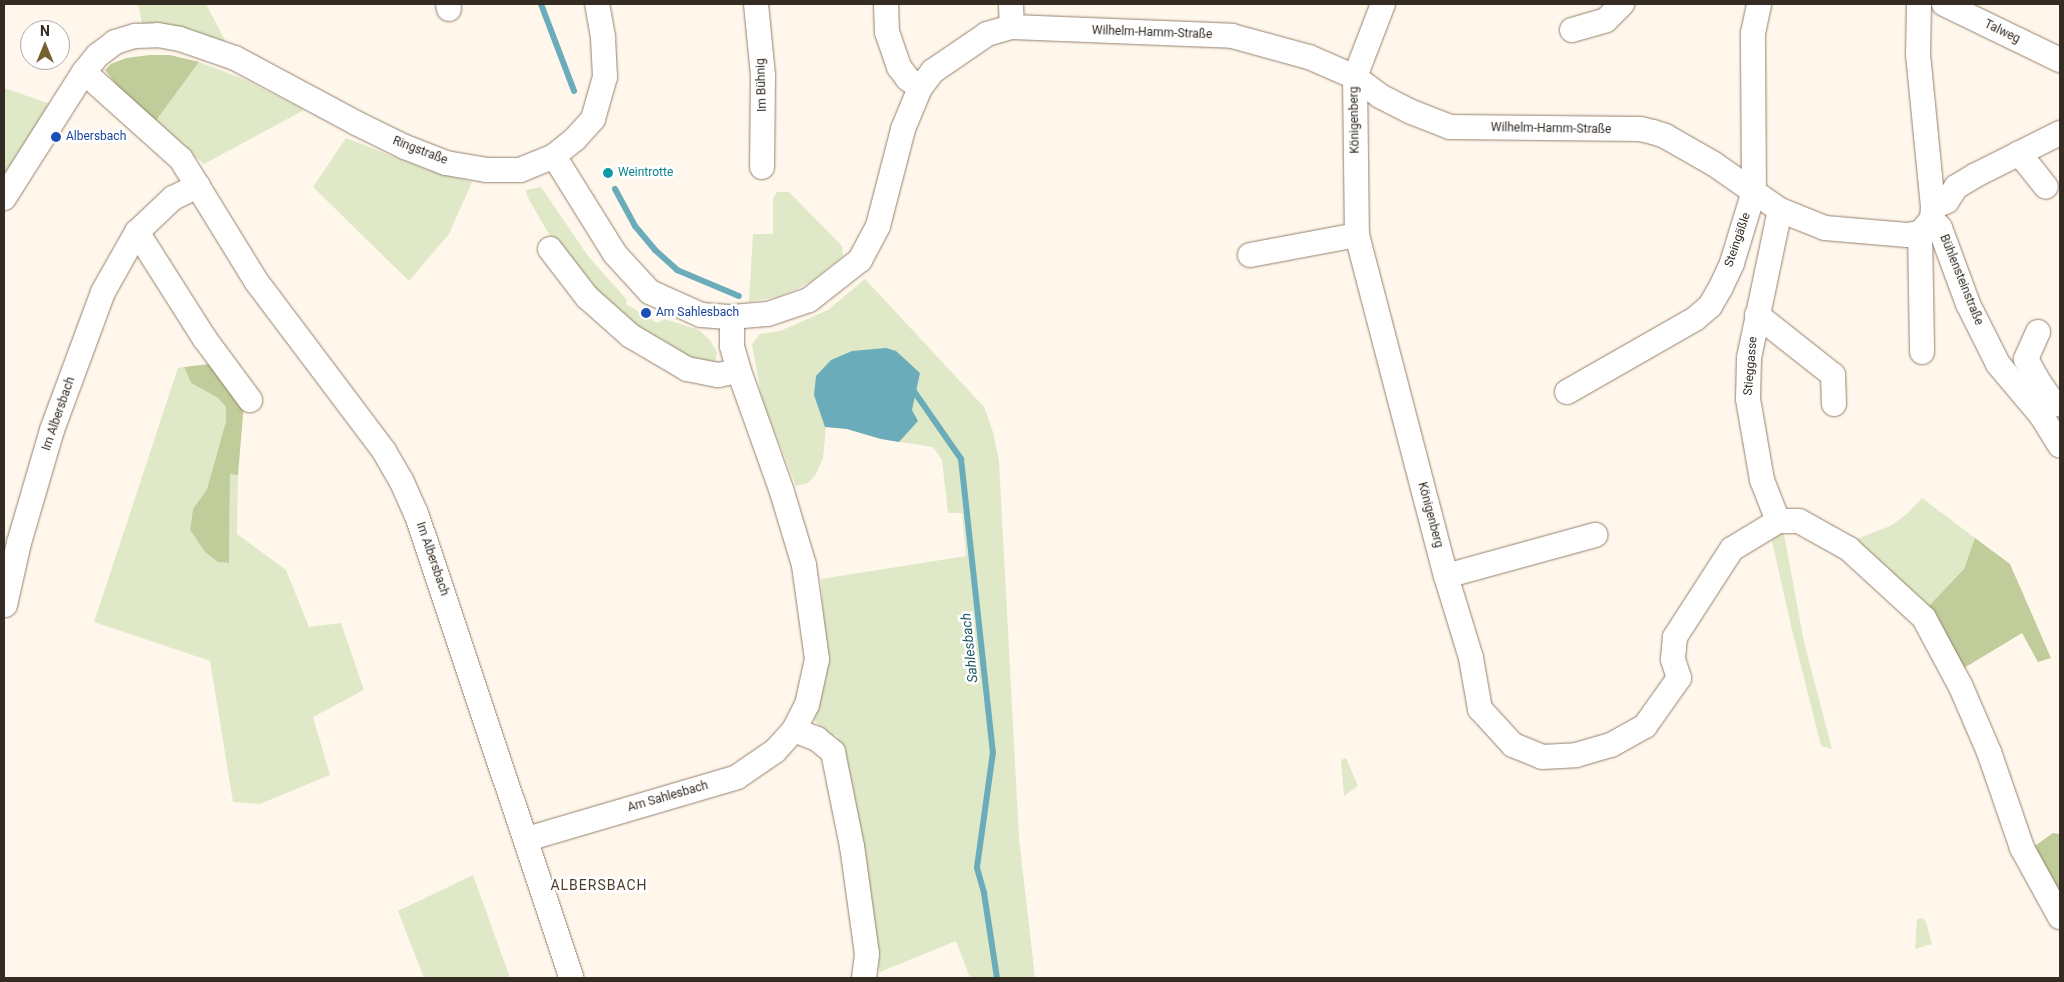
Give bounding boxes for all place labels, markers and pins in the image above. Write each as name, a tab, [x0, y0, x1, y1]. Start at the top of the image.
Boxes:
place label: Albersbach	[66, 130, 126, 144]
marker: Albersbach	[50, 131, 62, 143]
place label: Weintrotte	[618, 166, 673, 180]
marker: Weintrotte	[602, 167, 614, 179]
place label: Am Sahlesbach	[656, 306, 739, 320]
marker: Am Sahlesbach	[640, 307, 652, 319]

